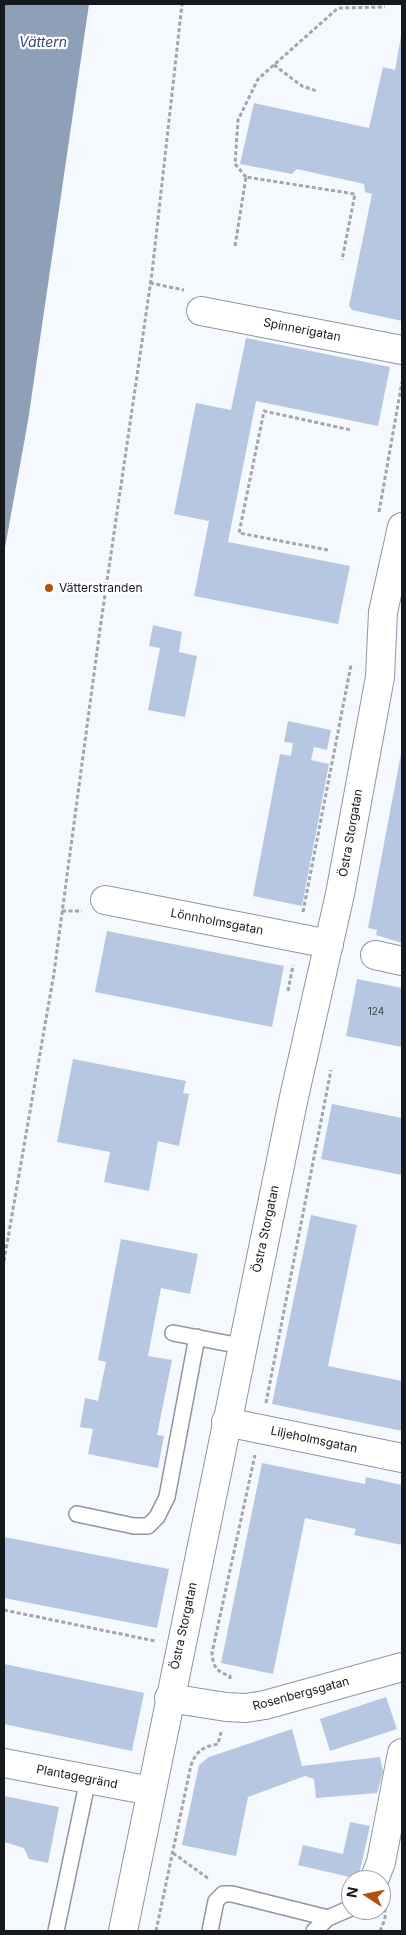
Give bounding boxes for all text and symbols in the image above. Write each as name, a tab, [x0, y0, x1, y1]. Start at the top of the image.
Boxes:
water label: Vättern	[19, 35, 67, 51]
street label: Spinnerigatan	[262, 315, 342, 345]
place label: Vätterstranden	[59, 581, 143, 595]
marker: Vätterstranden	[43, 582, 55, 594]
street label: Östra Storgatan	[336, 788, 366, 878]
street label: Lönnholmsgatan	[169, 906, 265, 938]
house number: 124	[368, 1006, 384, 1018]
street label: Östra Storgatan	[250, 1184, 282, 1274]
street label: Liljeholmsgatan	[269, 1424, 359, 1456]
street label: Östra Storgatan	[168, 1581, 200, 1671]
street label: Rosenbergsgatan	[251, 1674, 351, 1714]
street label: Plantagegränd	[35, 1762, 119, 1792]
north arrow	[341, 1870, 391, 1920]
text: N	[342, 1885, 361, 1899]

